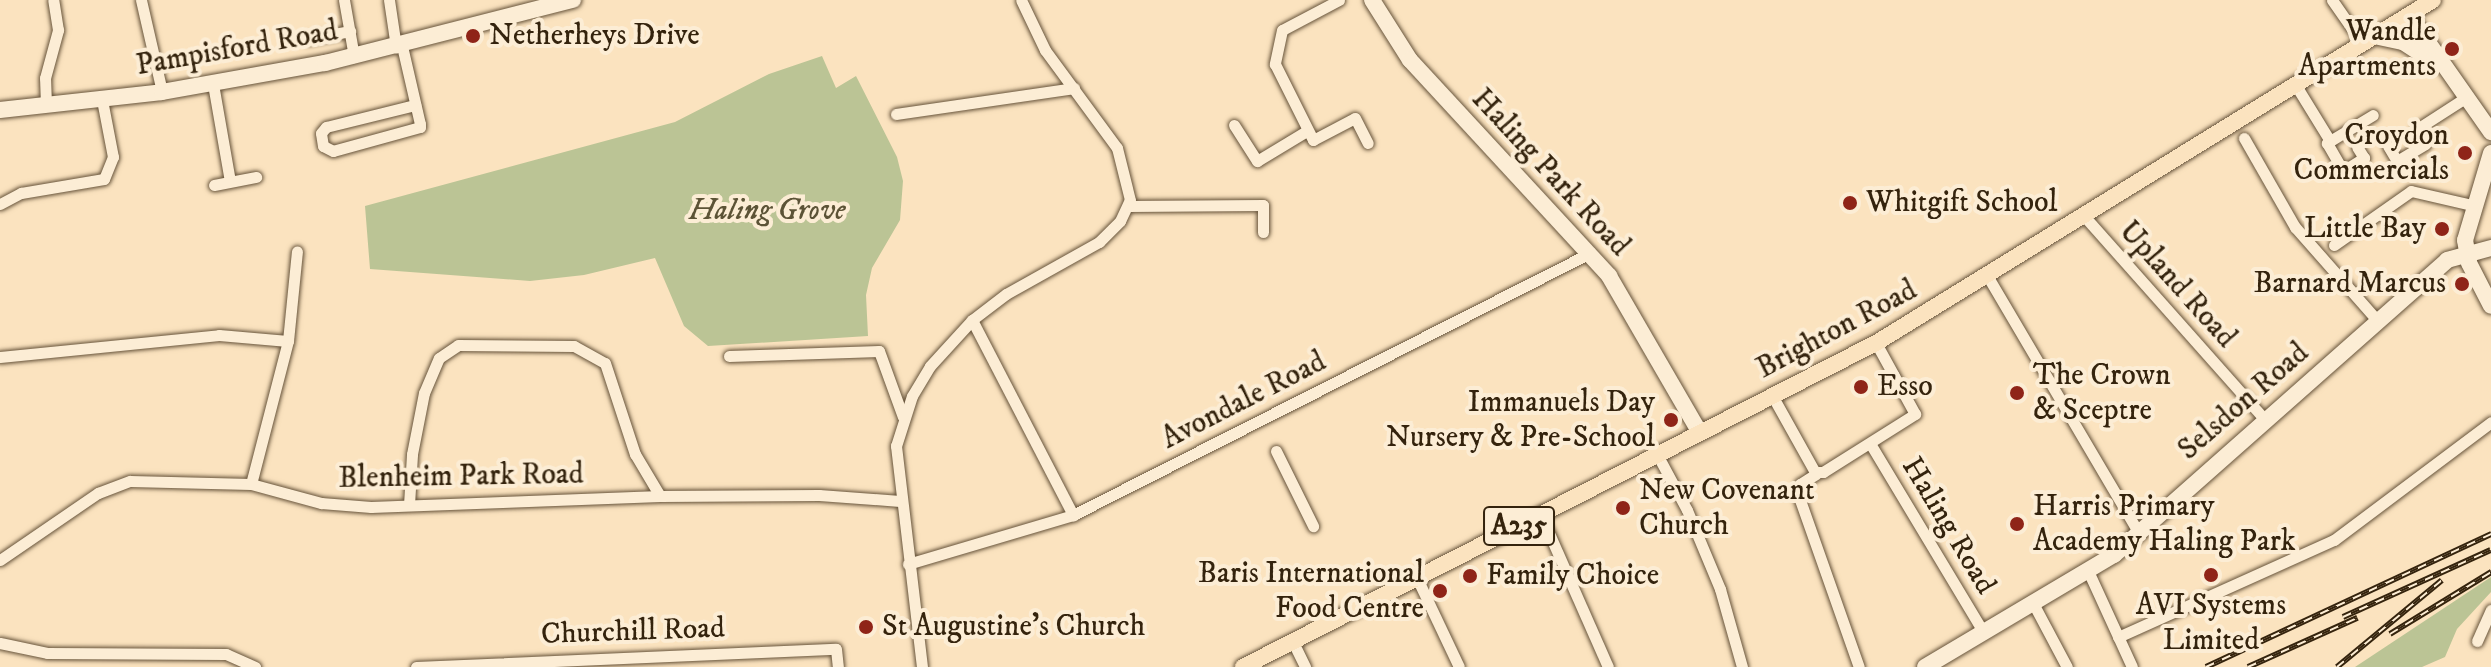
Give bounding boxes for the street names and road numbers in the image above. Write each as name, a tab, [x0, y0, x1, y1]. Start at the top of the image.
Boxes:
street label: Pampisford Road	[133, 14, 341, 84]
street label: Haling Park Road	[1463, 82, 1637, 264]
street label: Upland Road	[2111, 214, 2243, 356]
street label: Brighton Road	[1751, 273, 1923, 387]
street label: Selsdon Road	[2171, 336, 2317, 468]
street label: Avondale Road	[1156, 344, 1332, 458]
street label: Haling Road	[1893, 451, 2003, 601]
street label: Blenheim Park Road	[338, 457, 584, 497]
road number: A235	[1483, 502, 1555, 550]
street label: Churchill Road	[540, 611, 726, 653]

